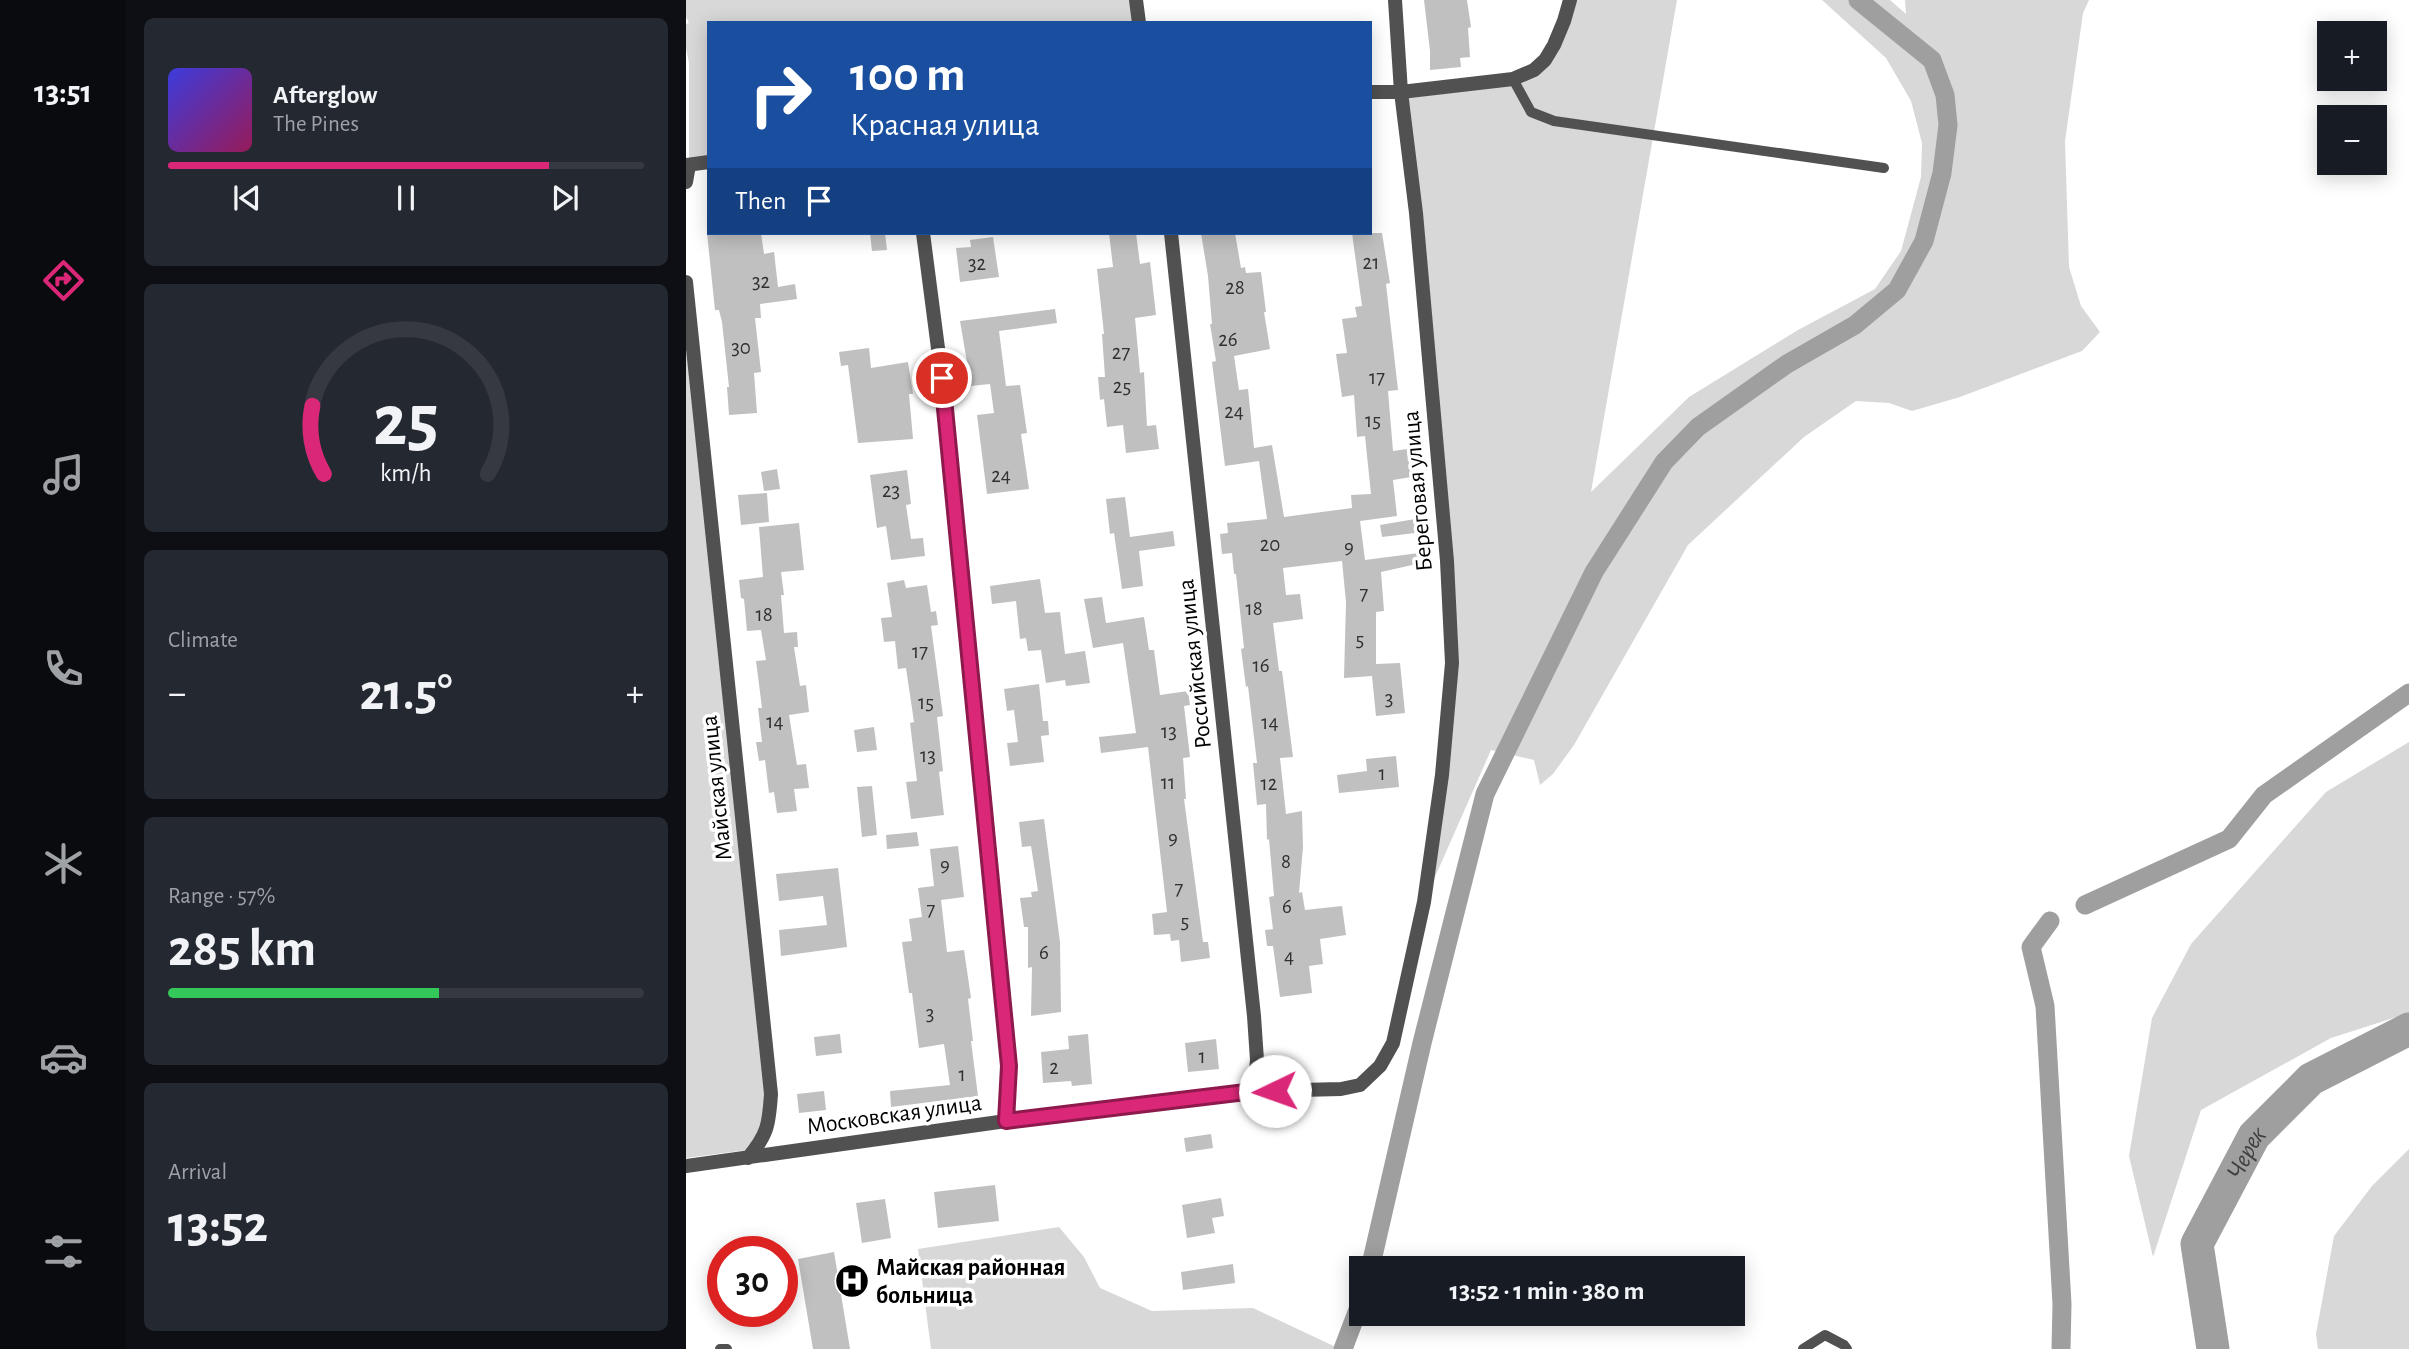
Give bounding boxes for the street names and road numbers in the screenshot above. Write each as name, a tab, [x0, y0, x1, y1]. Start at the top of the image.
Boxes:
street label: Береговая улица	[1399, 410, 1437, 572]
street label: Российская улица	[1174, 578, 1216, 750]
street label: Майская улица	[697, 714, 737, 862]
street label: Московская улица	[805, 1091, 983, 1139]

